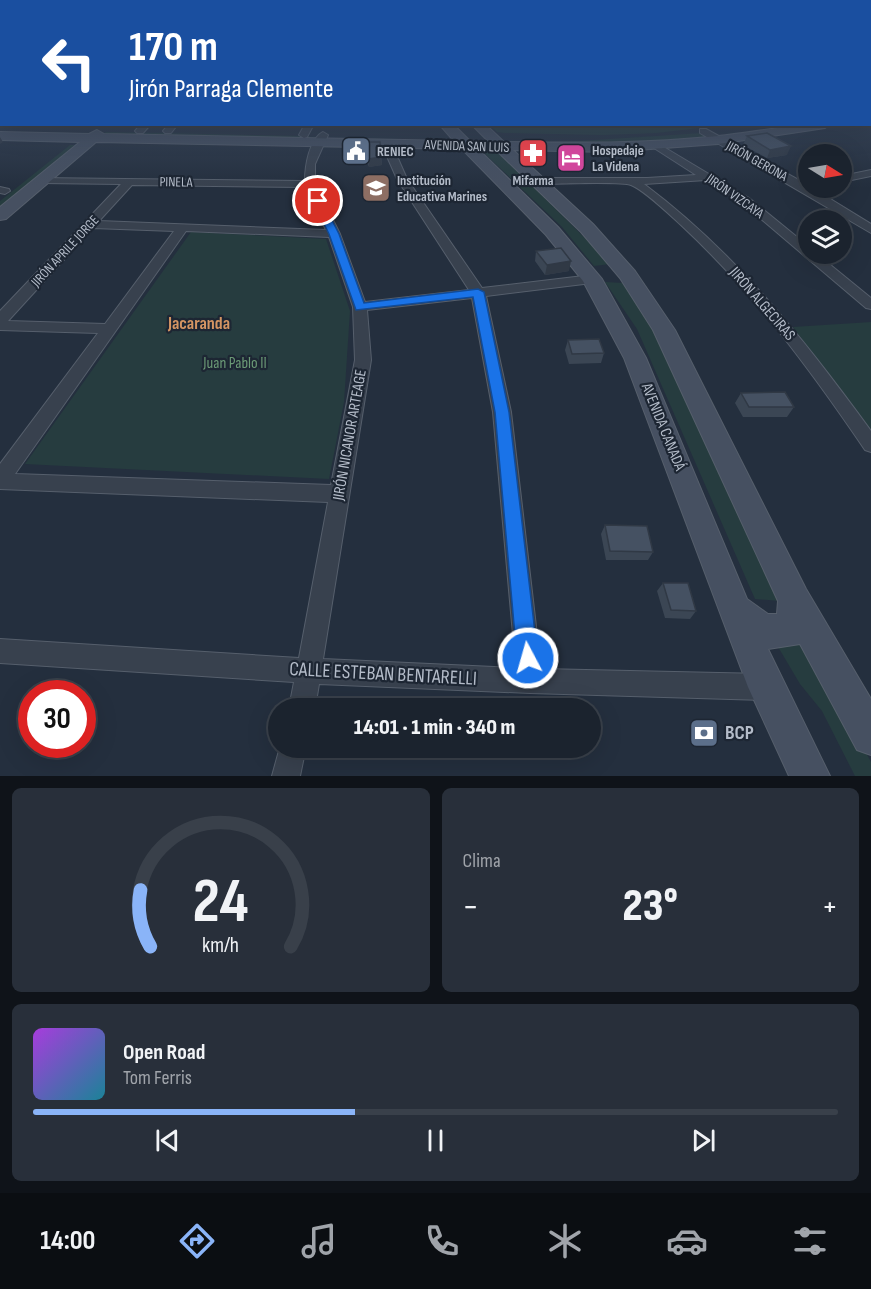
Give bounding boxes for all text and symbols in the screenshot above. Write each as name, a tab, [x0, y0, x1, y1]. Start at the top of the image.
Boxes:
text: 170 m	[129, 22, 218, 73]
icon: left	[30, 24, 108, 102]
text: Jirón Parraga Clemente	[129, 73, 334, 105]
public building icon: RENIEC	[340, 135, 372, 167]
street label: AVENIDA SAN LUIS	[423, 136, 510, 156]
pharmacy icon: Mifarma	[517, 137, 549, 169]
street label: JIRÓN GERONA	[722, 137, 792, 185]
hotel icon: Hospedaje La Videna	[555, 142, 587, 174]
place label: Hospedaje La Videna	[592, 142, 644, 175]
place label: RENIEC	[377, 143, 414, 160]
north arrow	[798, 144, 852, 198]
map controls	[798, 144, 852, 264]
street label: JIRÓN VIZCAYA	[702, 169, 768, 223]
school or university icon: Institución Educativa Marines	[360, 172, 392, 204]
place label: Institución Educativa Marines	[397, 172, 487, 205]
place label: Mifarma	[513, 172, 554, 189]
street label: PINELA	[159, 173, 194, 191]
pin	[292, 175, 343, 226]
icon: arrive	[301, 184, 334, 217]
button: layers	[798, 210, 852, 264]
street label: JIRÓN APRILE JORGE	[27, 212, 103, 291]
street label: JIRÓN ALGECIRAS	[724, 263, 799, 345]
district label: Jacaranda	[167, 313, 230, 334]
park label: Juan Pablo II	[202, 354, 267, 373]
street label: JIRÓN NICANOR ARTEAGE	[329, 368, 371, 503]
street label: AVENIDA CANADÁ	[636, 380, 689, 474]
position arrow	[496, 626, 560, 690]
street label: CALLE ESTEBAN BENTARELLI	[289, 657, 477, 691]
speed limit sign: 30	[18, 680, 96, 758]
text: 14:01 · 1 min · 340 m	[354, 714, 515, 741]
bank icon: BCP	[688, 717, 720, 749]
place label: BCP	[725, 721, 754, 745]
text: Clima	[463, 849, 501, 873]
text: 24	[193, 865, 249, 940]
text: 23°	[623, 879, 678, 934]
text: −	[463, 887, 479, 927]
text: +	[822, 887, 838, 927]
text: km/h	[202, 933, 239, 958]
text: Open Road	[123, 1039, 205, 1066]
text: Tom Ferris	[123, 1066, 192, 1090]
icon: previous	[151, 1124, 184, 1157]
icon: pause	[419, 1124, 452, 1157]
icon: next	[687, 1124, 720, 1157]
icon: directions	[176, 1220, 218, 1262]
icon: music	[298, 1220, 340, 1262]
icon: phone	[421, 1220, 463, 1262]
icon: climate	[544, 1220, 586, 1262]
icon: car	[666, 1220, 708, 1262]
icon: filters	[789, 1220, 831, 1262]
text: 14:00	[40, 1225, 95, 1257]

